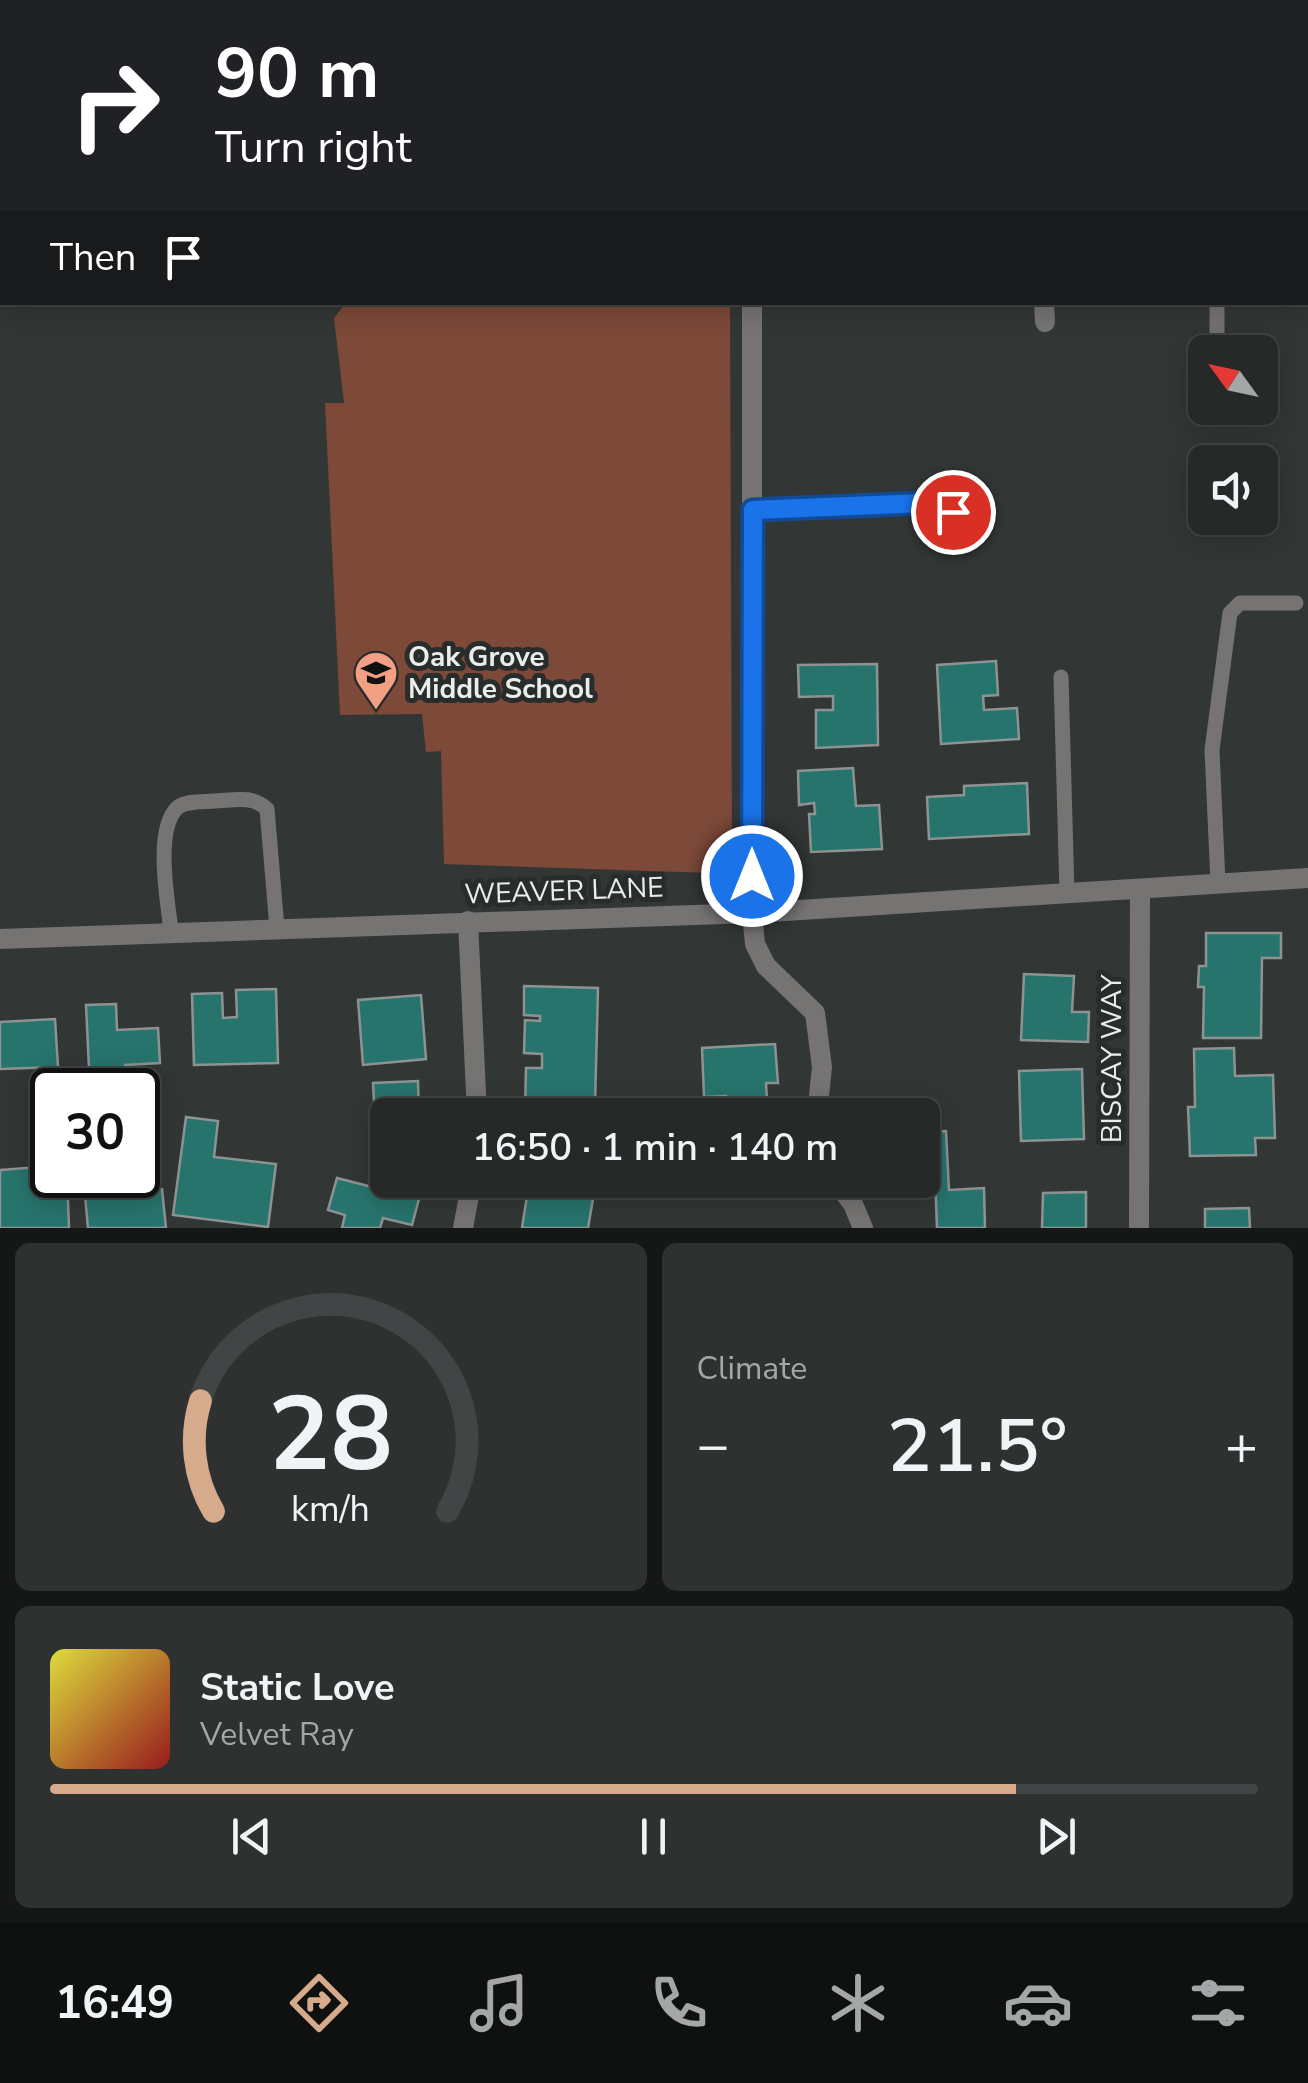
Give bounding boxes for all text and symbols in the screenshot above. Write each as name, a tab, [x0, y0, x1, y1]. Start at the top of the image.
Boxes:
text: 90 m	[215, 26, 379, 122]
icon: right	[50, 40, 180, 170]
text: Turn right	[215, 117, 412, 178]
icon: arrive	[156, 230, 211, 285]
text: Then	[50, 232, 136, 283]
north arrow	[1188, 335, 1278, 425]
map controls	[1188, 335, 1278, 535]
button: sound	[1188, 445, 1278, 535]
pin	[911, 470, 996, 555]
icon: arrive	[926, 485, 981, 540]
place label: Oak Grove Middle School	[408, 638, 593, 708]
school or university icon: Oak Grove Middle School	[353, 650, 399, 711]
position arrow	[700, 824, 804, 928]
street label: WEAVER LANE	[464, 869, 664, 913]
street label: BISCAY WAY	[1093, 973, 1131, 1143]
speed limit sign: 30	[30, 1068, 160, 1198]
text: 16:50 · 1 min · 140 m	[472, 1122, 838, 1173]
text: Climate	[697, 1347, 807, 1390]
text: 28	[268, 1364, 393, 1506]
text: 21.5°	[887, 1395, 1068, 1497]
text: −	[697, 1408, 730, 1483]
text: +	[1225, 1408, 1258, 1483]
text: km/h	[291, 1485, 370, 1534]
text: Static Love	[200, 1662, 395, 1713]
text: Velvet Ray	[200, 1713, 354, 1756]
icon: previous	[224, 1809, 279, 1864]
icon: pause	[626, 1809, 681, 1864]
icon: next	[1029, 1809, 1084, 1864]
icon: directions	[284, 1968, 354, 2038]
icon: music	[464, 1968, 534, 2038]
icon: phone	[644, 1968, 714, 2038]
icon: climate	[823, 1968, 893, 2038]
icon: car	[1003, 1968, 1073, 2038]
icon: filters	[1183, 1968, 1253, 2038]
text: 16:49	[55, 1973, 174, 2034]

